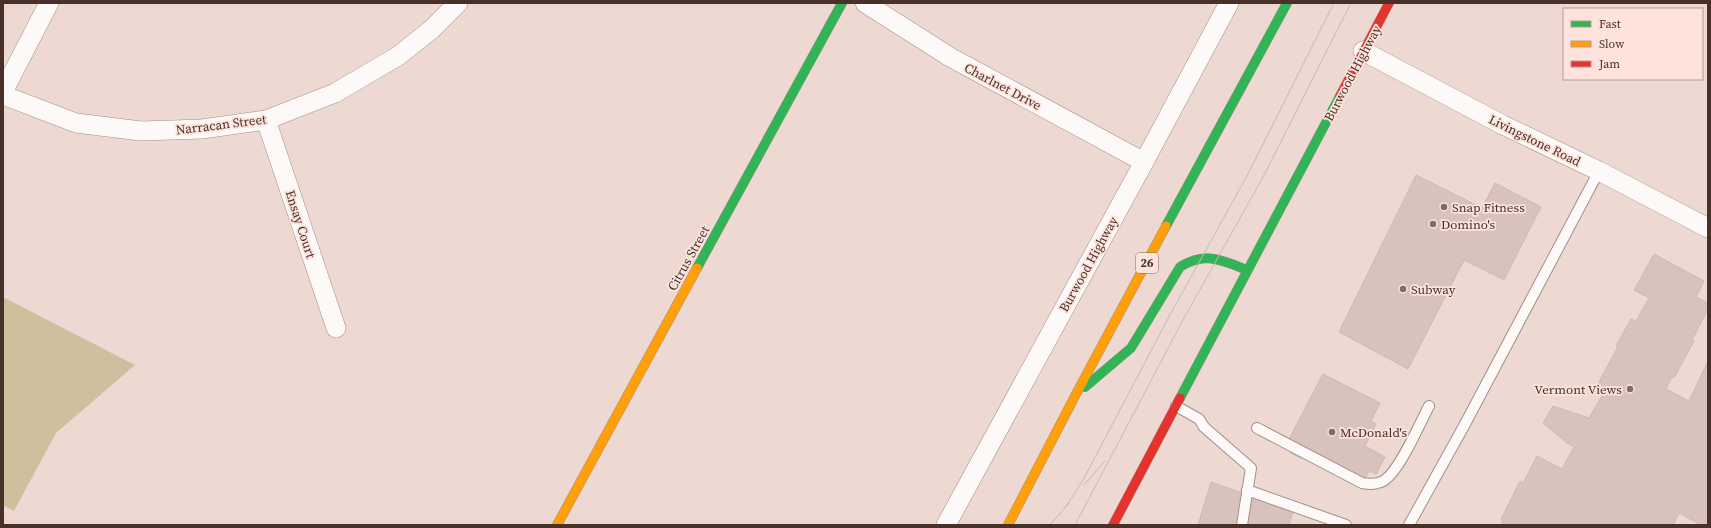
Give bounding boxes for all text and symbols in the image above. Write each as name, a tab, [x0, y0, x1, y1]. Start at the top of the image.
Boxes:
legend	[1563, 8, 1703, 80]
text: Fast	[1599, 16, 1621, 32]
street label: Burwood Highway	[1320, 22, 1385, 124]
text: Slow	[1599, 36, 1625, 52]
text: Jam	[1598, 56, 1620, 72]
street label: Charlnet Drive	[961, 59, 1045, 114]
street label: Narracan Street	[175, 110, 268, 138]
street label: Livingstone Road	[1486, 111, 1584, 170]
street label: Ensay Court	[282, 188, 320, 261]
place label: Snap Fitness	[1452, 199, 1525, 216]
marker: Snap Fitness	[1439, 202, 1449, 212]
street label: Burwood Highway	[1055, 213, 1122, 315]
place label: Domino's	[1441, 216, 1495, 233]
marker: Domino's	[1428, 219, 1438, 229]
street label: Citrus Street	[664, 222, 714, 294]
road number: 26	[1136, 253, 1158, 273]
place label: Subway	[1411, 281, 1456, 298]
marker: Subway	[1398, 284, 1408, 294]
place label: Vermont Views	[1534, 381, 1622, 398]
marker: Vermont Views	[1625, 384, 1635, 394]
place label: McDonald's	[1340, 424, 1407, 441]
marker: McDonald's	[1327, 427, 1337, 437]

